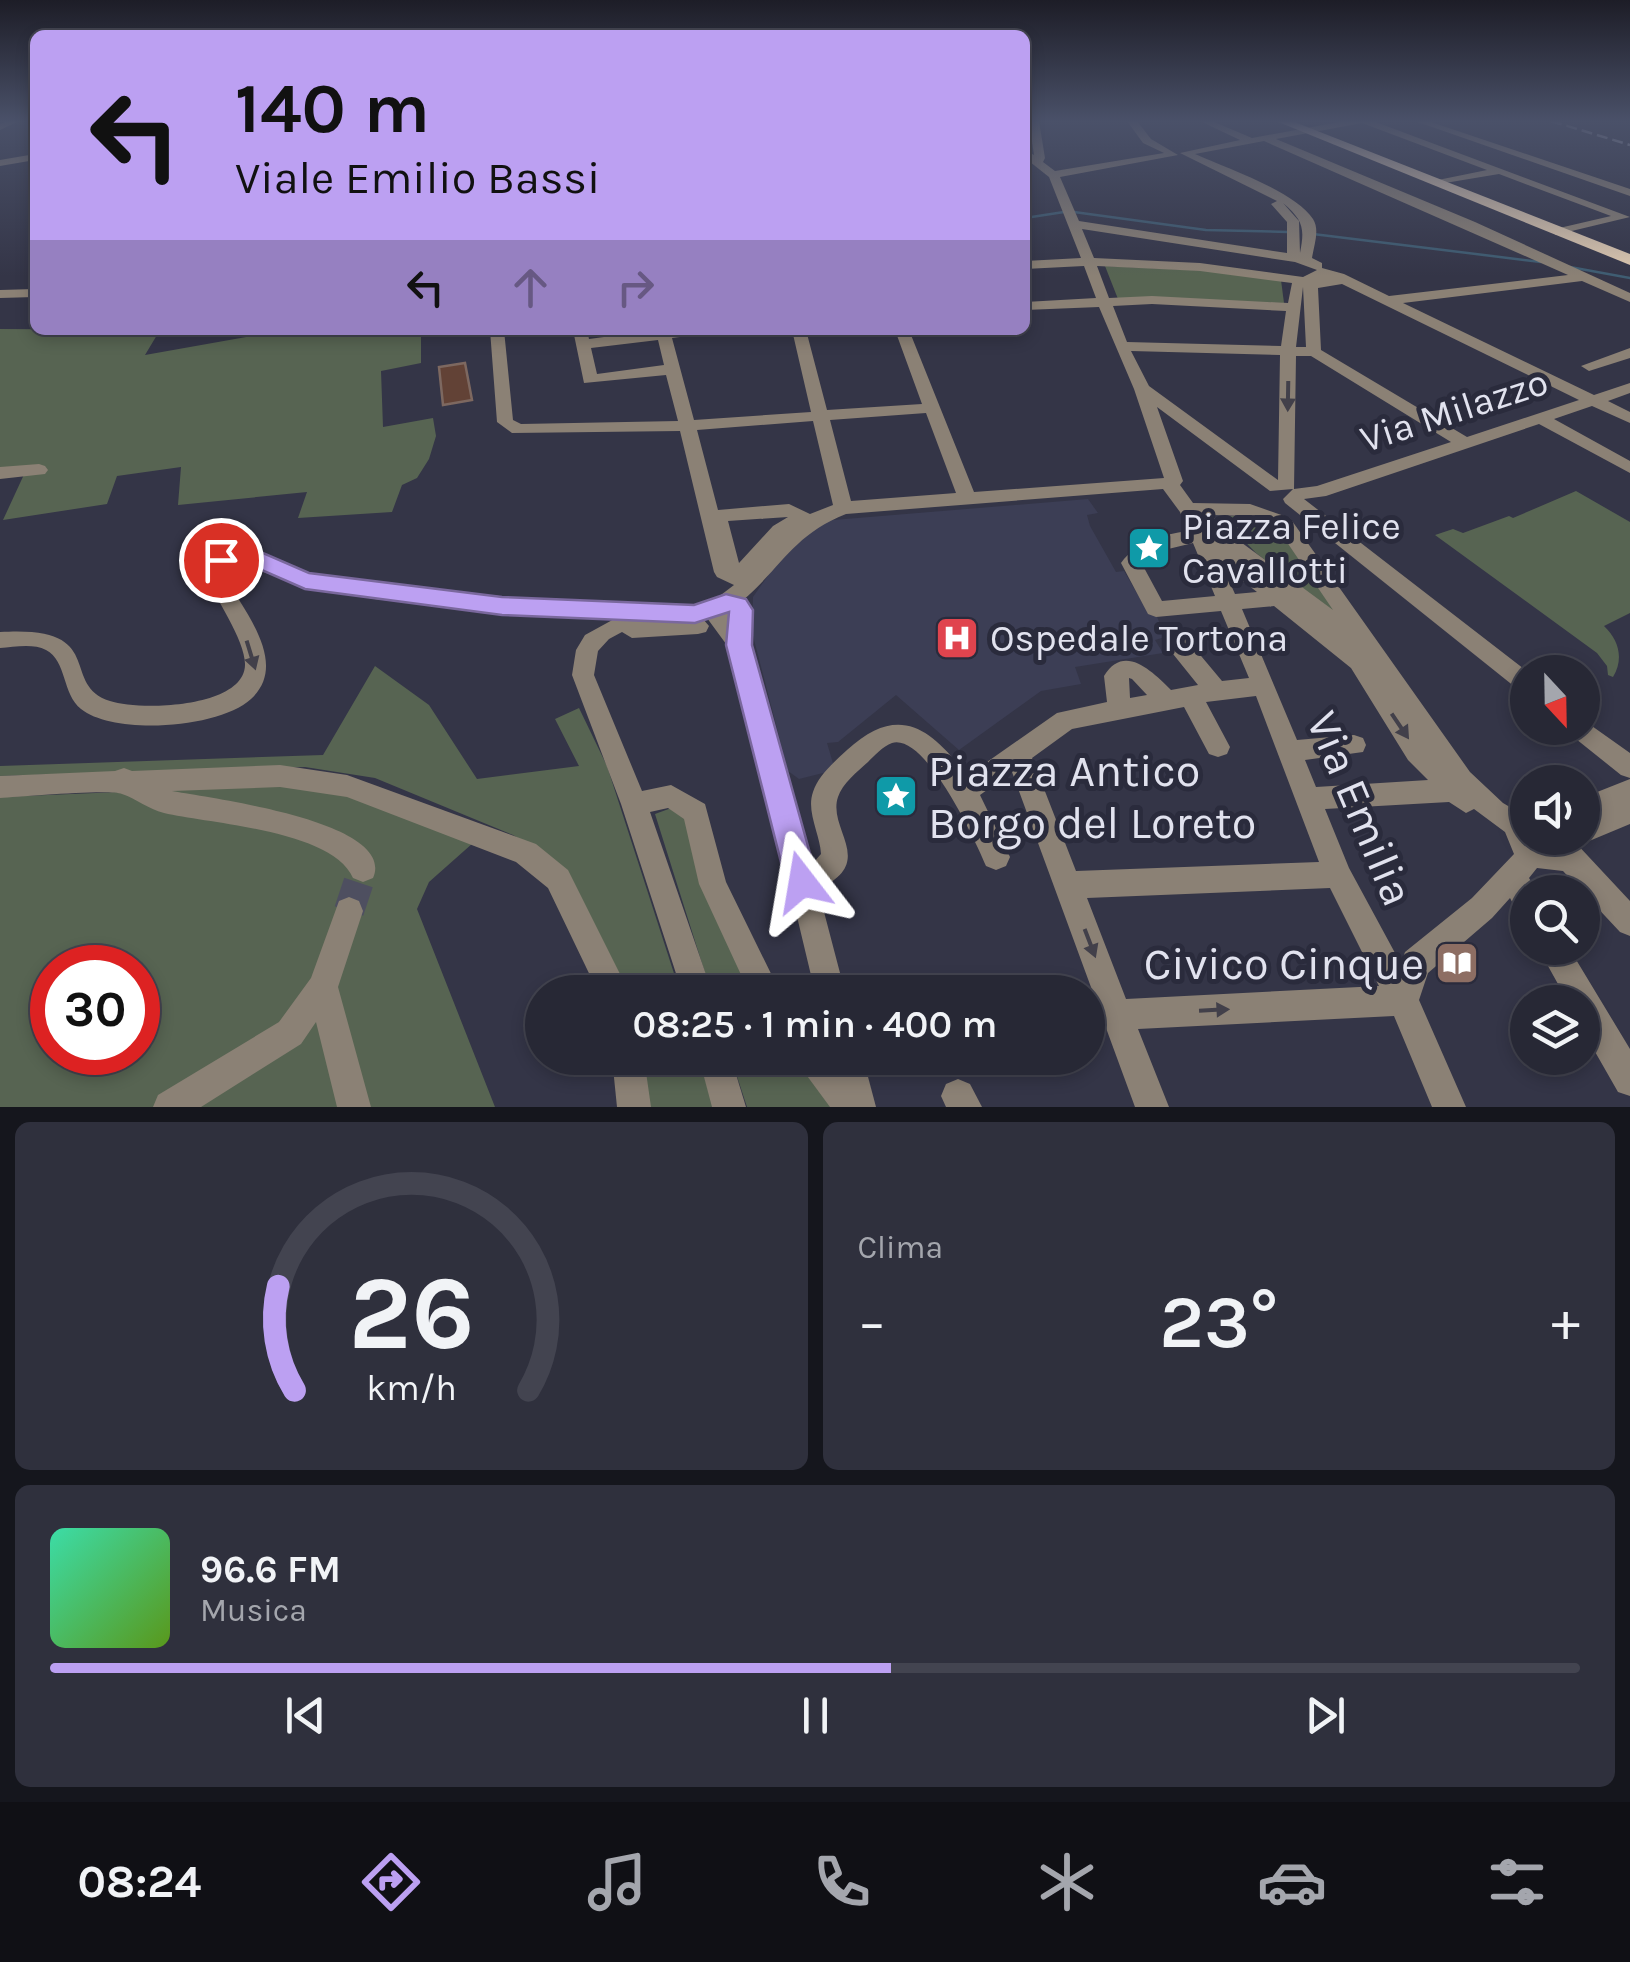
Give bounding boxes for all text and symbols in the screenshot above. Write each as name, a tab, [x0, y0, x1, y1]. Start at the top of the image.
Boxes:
text: 140 m	[235, 68, 430, 150]
icon: left	[70, 70, 200, 200]
text: Viale Emilio Bassi	[235, 152, 600, 204]
icon: left	[398, 260, 453, 315]
icon: ahead	[503, 260, 558, 315]
icon: right	[608, 260, 663, 315]
street label: Via Milazzo	[1355, 359, 1554, 462]
one-way arrow	[1279, 380, 1295, 412]
place label: Piazza Felice Cavallotti	[1182, 504, 1401, 593]
pin	[179, 518, 264, 603]
place icon: Piazza Felice Cavallotti	[1126, 525, 1172, 571]
icon: arrive	[194, 533, 249, 588]
hospital icon: Ospedale Tortona	[934, 615, 980, 661]
place label: Ospedale Tortona	[990, 616, 1288, 661]
one-way arrow	[244, 640, 259, 670]
north arrow	[1510, 655, 1600, 745]
map controls	[1510, 655, 1600, 1075]
street label: Via Emilia	[1296, 704, 1424, 913]
one-way arrow	[1390, 713, 1409, 740]
place label: Piazza Antico Borgo del Loreto	[928, 745, 1256, 850]
button: sound	[1510, 765, 1600, 855]
place icon: Piazza Antico Borgo del Loreto	[873, 773, 919, 819]
position arrow	[750, 830, 854, 934]
button: search	[1510, 875, 1600, 965]
one-way arrow	[1082, 929, 1098, 959]
place label: Civico Cinque	[1144, 938, 1424, 991]
library icon: Civico Cinque	[1434, 940, 1480, 986]
speed limit sign: 30	[30, 945, 160, 1075]
button: layers	[1510, 985, 1600, 1075]
text: 08:25 · 1 min · 400 m	[633, 1002, 997, 1047]
one-way arrow	[1198, 1002, 1230, 1018]
text: Clima	[858, 1229, 943, 1266]
text: 26	[348, 1253, 474, 1374]
text: 23°	[1159, 1278, 1278, 1366]
text: −	[858, 1290, 886, 1354]
text: +	[1551, 1290, 1580, 1354]
text: km/h	[366, 1367, 457, 1409]
text: 96.6 FM	[200, 1547, 341, 1592]
text: Musica	[200, 1592, 307, 1629]
icon: previous	[278, 1688, 333, 1743]
icon: pause	[788, 1688, 843, 1743]
icon: next	[1298, 1688, 1353, 1743]
icon: directions	[356, 1847, 426, 1917]
icon: music	[582, 1847, 652, 1917]
icon: phone	[807, 1847, 877, 1917]
icon: climate	[1032, 1847, 1102, 1917]
icon: car	[1257, 1847, 1327, 1917]
icon: filters	[1482, 1847, 1552, 1917]
text: 08:24	[78, 1856, 201, 1908]

